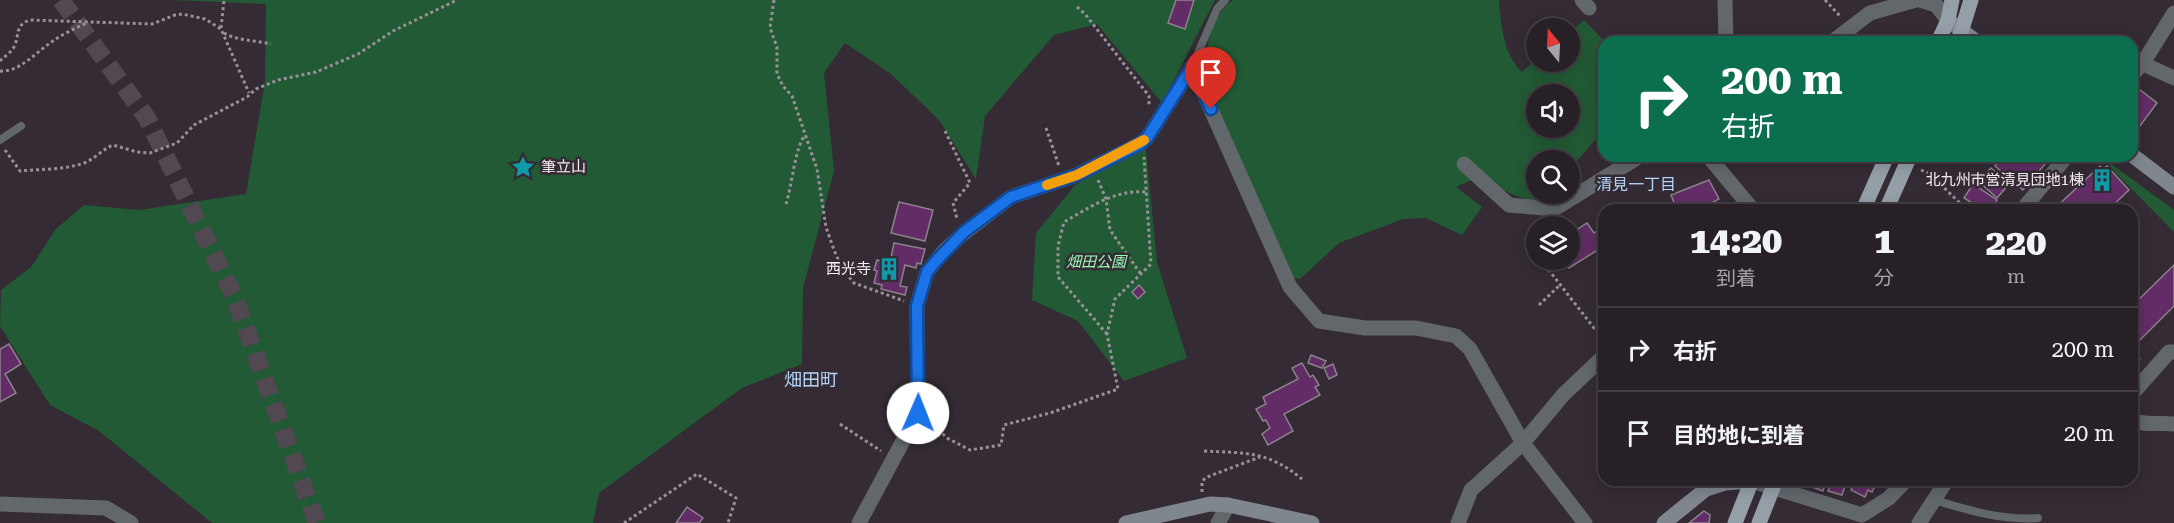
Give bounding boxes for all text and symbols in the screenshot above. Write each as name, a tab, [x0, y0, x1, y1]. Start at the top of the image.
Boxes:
north arrow	[1526, 18, 1580, 72]
map controls	[1526, 18, 1580, 270]
pin	[1185, 47, 1236, 109]
text: 200 m	[1721, 55, 1843, 104]
icon: arrive	[1194, 56, 1227, 89]
icon: right	[1622, 60, 1700, 138]
button: sound	[1526, 84, 1580, 138]
text: 右折	[1721, 111, 1775, 143]
button: search	[1526, 150, 1580, 204]
place icon: 筆立山	[510, 154, 536, 180]
place label: 筆立山	[541, 158, 586, 176]
building icon: 北九州市営清見団地1棟	[2089, 167, 2115, 193]
place label: 北九州市営清見団地1棟	[1926, 171, 2084, 189]
district label: 清見一丁目	[1596, 175, 1676, 194]
button: layers	[1526, 216, 1580, 270]
text: 14:20	[1690, 220, 1782, 262]
text: 1	[1874, 220, 1894, 262]
text: 220	[1986, 222, 2046, 264]
park label: 畑田公園	[1066, 253, 1128, 271]
building icon: 西光寺	[876, 256, 902, 282]
place label: 西光寺	[826, 260, 871, 278]
text: m	[2007, 264, 2025, 288]
text: 到着	[1716, 266, 1756, 290]
text: 分	[1874, 266, 1894, 290]
icon: right	[1622, 333, 1655, 366]
text: 200 m	[2051, 337, 2114, 362]
text: 右折	[1673, 339, 1717, 364]
district label: 畑田町	[784, 369, 838, 390]
position arrow	[886, 381, 950, 445]
icon: arrive	[1622, 417, 1655, 450]
text: 20 m	[2064, 421, 2114, 446]
text: 目的地に到着	[1673, 423, 1805, 448]

